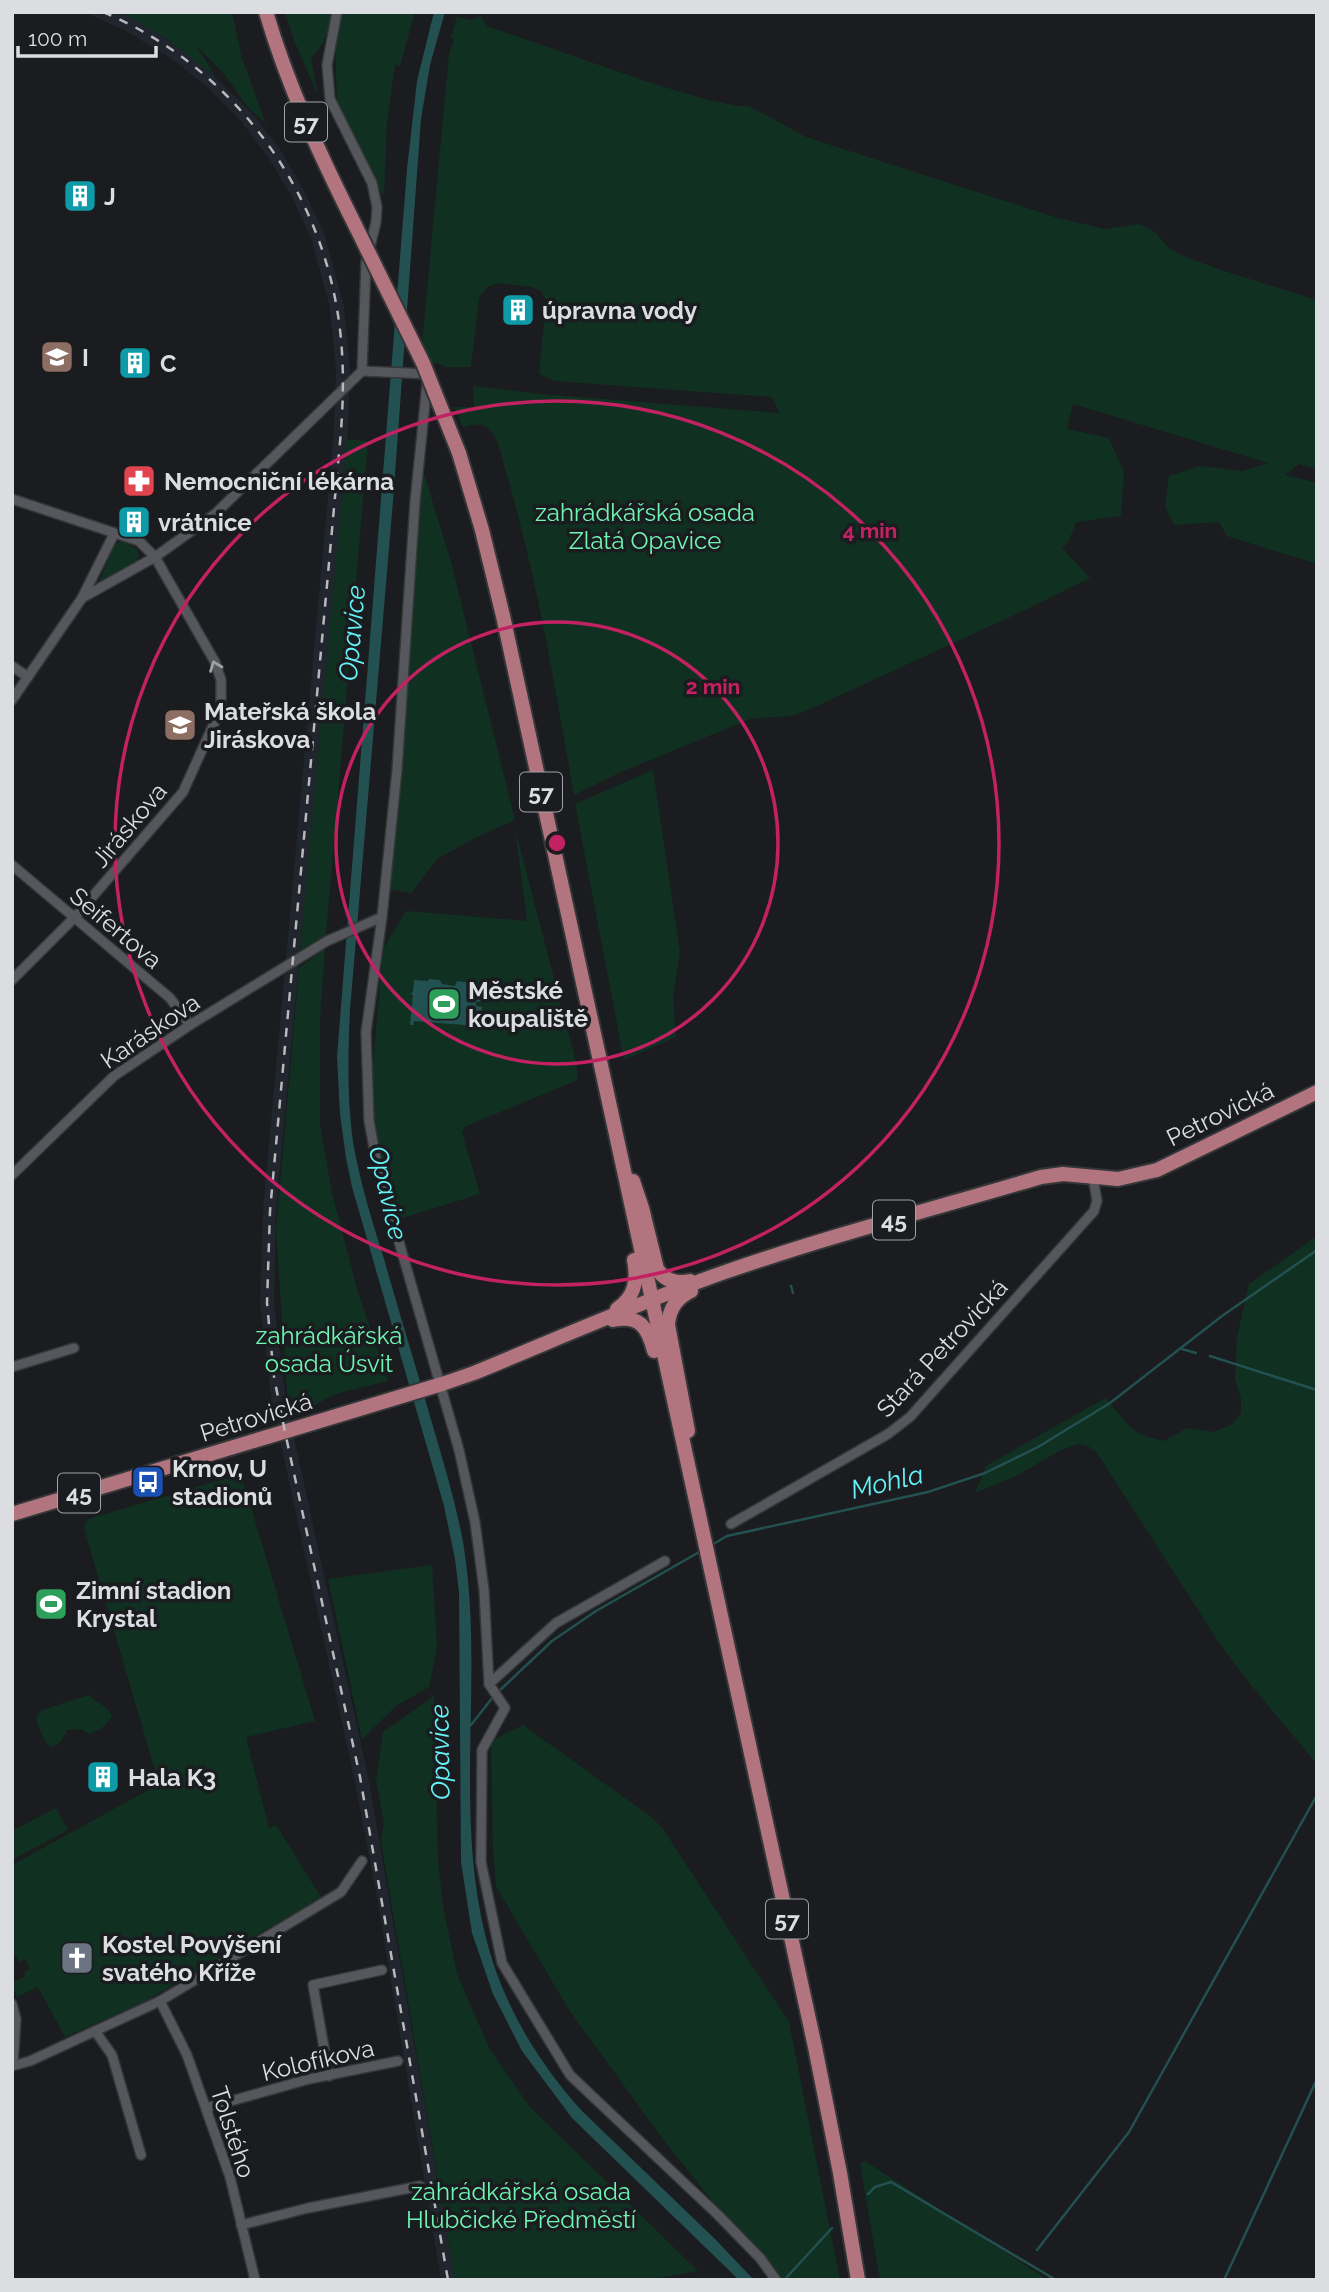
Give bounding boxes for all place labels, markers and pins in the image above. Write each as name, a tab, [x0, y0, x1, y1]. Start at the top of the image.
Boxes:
building icon: J	[61, 177, 99, 215]
place label: J	[104, 182, 116, 211]
building icon: úpravna vody	[499, 291, 537, 329]
place label: úpravna vody	[542, 296, 697, 325]
school or university icon: I	[38, 338, 76, 376]
place label: I	[82, 343, 89, 372]
building icon: C	[116, 344, 154, 382]
place label: C	[160, 349, 177, 378]
pharmacy icon: Nemocniční lékárna	[120, 462, 158, 500]
place label: Nemocniční lékárna	[164, 467, 394, 496]
building icon: vrátnice	[115, 503, 153, 541]
place label: vrátnice	[158, 508, 252, 537]
place label: Mateřská škola Jiráskova	[204, 697, 376, 754]
school or university icon: Mateřská škola Jiráskova	[161, 706, 199, 744]
centre of rings	[545, 831, 569, 855]
place label: Městské koupaliště	[468, 976, 588, 1033]
sports icon: Městské koupaliště	[425, 985, 463, 1023]
place label: Krnov, U stadionů	[172, 1454, 272, 1511]
bus stop icon: Krnov, U stadionů	[129, 1463, 167, 1501]
place label: Zimní stadion Krystal	[76, 1576, 231, 1633]
sports icon: Zimní stadion Krystal	[32, 1585, 70, 1623]
building icon: Hala K3	[84, 1758, 122, 1796]
place label: Hala K3	[128, 1763, 216, 1792]
place label: Kostel Povýšení svatého Kříže	[102, 1930, 282, 1987]
church icon: Kostel Povýšení svatého Kříže	[58, 1939, 96, 1977]

